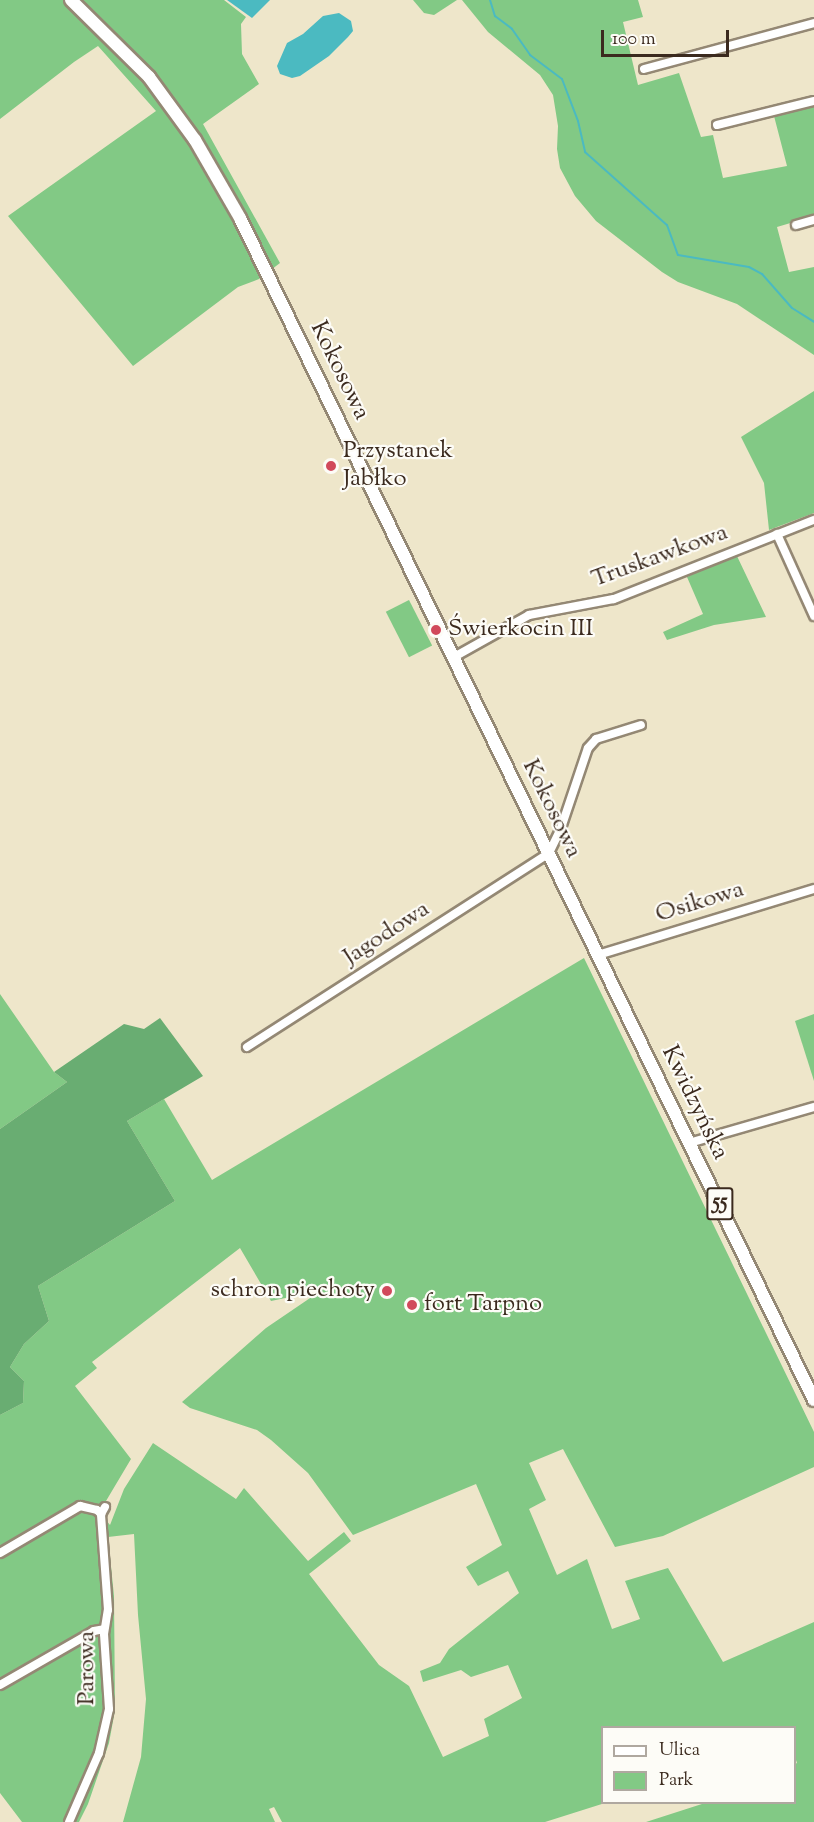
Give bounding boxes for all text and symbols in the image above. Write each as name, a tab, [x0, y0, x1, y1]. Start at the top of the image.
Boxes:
scale bar	[604, 18, 732, 56]
text: 100 m	[612, 27, 656, 53]
street label: Kokosowa	[303, 317, 375, 425]
place label: Przystanek Jabłko	[343, 438, 453, 494]
marker: Przystanek Jabłko	[324, 459, 338, 473]
street label: Truskawkowa	[588, 519, 732, 595]
place label: Świerkocin III	[448, 616, 593, 644]
marker: Świerkocin III	[429, 623, 443, 637]
street label: Kokosowa	[515, 755, 587, 863]
street label: Osikowa	[652, 876, 748, 930]
street label: Jagodowa	[338, 895, 436, 973]
street label: Kwidzyńska	[654, 1041, 734, 1165]
road number: 55	[705, 1185, 735, 1223]
place label: schron piechoty	[211, 1277, 375, 1305]
marker: schron piechoty	[380, 1284, 394, 1298]
place label: fort Tarpno	[424, 1291, 542, 1319]
marker: fort Tarpno	[405, 1298, 419, 1312]
street label: Parowa	[74, 1631, 102, 1705]
legend	[601, 1726, 796, 1804]
text: Ulica	[659, 1738, 700, 1764]
text: Park	[659, 1768, 693, 1794]

